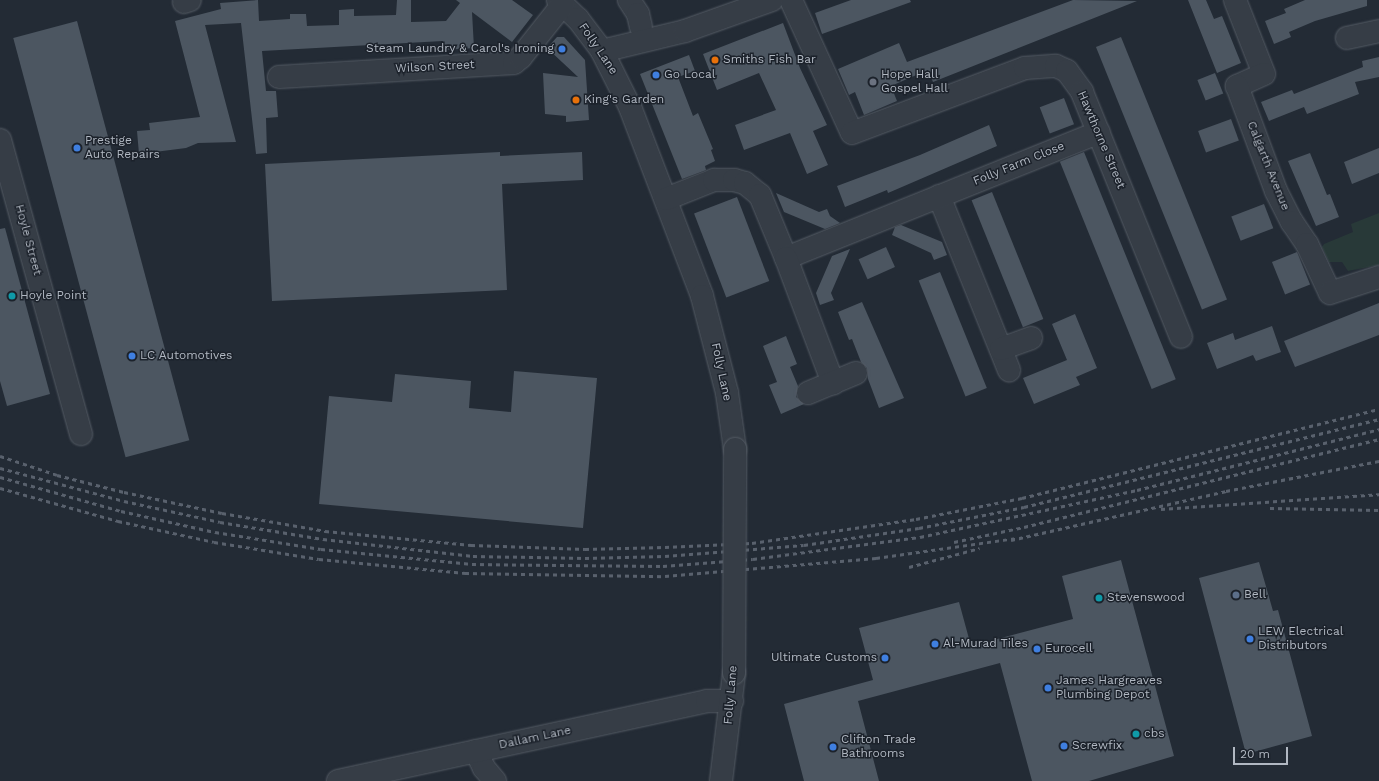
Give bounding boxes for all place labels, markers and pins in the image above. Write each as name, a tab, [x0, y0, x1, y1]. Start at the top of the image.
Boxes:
place label: Steam Laundry & Carol's Ironing	[366, 42, 554, 56]
marker: Steam Laundry & Carol's Ironing	[557, 44, 567, 54]
place label: Smiths Fish Bar	[723, 53, 816, 67]
marker: Smiths Fish Bar	[710, 55, 720, 65]
place label: Go Local	[664, 68, 715, 82]
place label: Hope Hall Gospel Hall	[881, 68, 948, 96]
marker: Go Local	[651, 70, 661, 80]
marker: Hope Hall Gospel Hall	[868, 77, 878, 87]
place label: King's Garden	[584, 93, 664, 107]
marker: King's Garden	[571, 95, 581, 105]
place label: Prestige Auto Repairs	[85, 134, 160, 162]
marker: Prestige Auto Repairs	[72, 143, 82, 153]
place label: Hoyle Point	[20, 289, 87, 303]
marker: Hoyle Point	[7, 291, 17, 301]
place label: LC Automotives	[140, 349, 233, 363]
marker: LC Automotives	[127, 351, 137, 361]
place label: Bell	[1244, 588, 1266, 602]
marker: Bell	[1231, 590, 1241, 600]
place label: Stevenswood	[1107, 591, 1185, 605]
marker: Stevenswood	[1094, 593, 1104, 603]
place label: LEW Electrical Distributors	[1258, 625, 1344, 653]
marker: LEW Electrical Distributors	[1245, 634, 1255, 644]
place label: Al-Murad Tiles	[943, 637, 1028, 651]
marker: Al-Murad Tiles	[930, 639, 940, 649]
place label: Eurocell	[1045, 642, 1093, 656]
marker: Eurocell	[1032, 644, 1042, 654]
place label: Ultimate Customs	[771, 651, 877, 665]
marker: Ultimate Customs	[880, 653, 890, 663]
place label: James Hargreaves Plumbing Depot	[1056, 674, 1162, 702]
marker: James Hargreaves Plumbing Depot	[1043, 683, 1053, 693]
place label: cbs	[1144, 727, 1165, 741]
marker: cbs	[1131, 729, 1141, 739]
place label: Clifton Trade Bathrooms	[841, 733, 916, 761]
place label: Screwfix	[1072, 739, 1122, 753]
marker: Screwfix	[1059, 741, 1069, 751]
marker: Clifton Trade Bathrooms	[828, 742, 838, 752]

